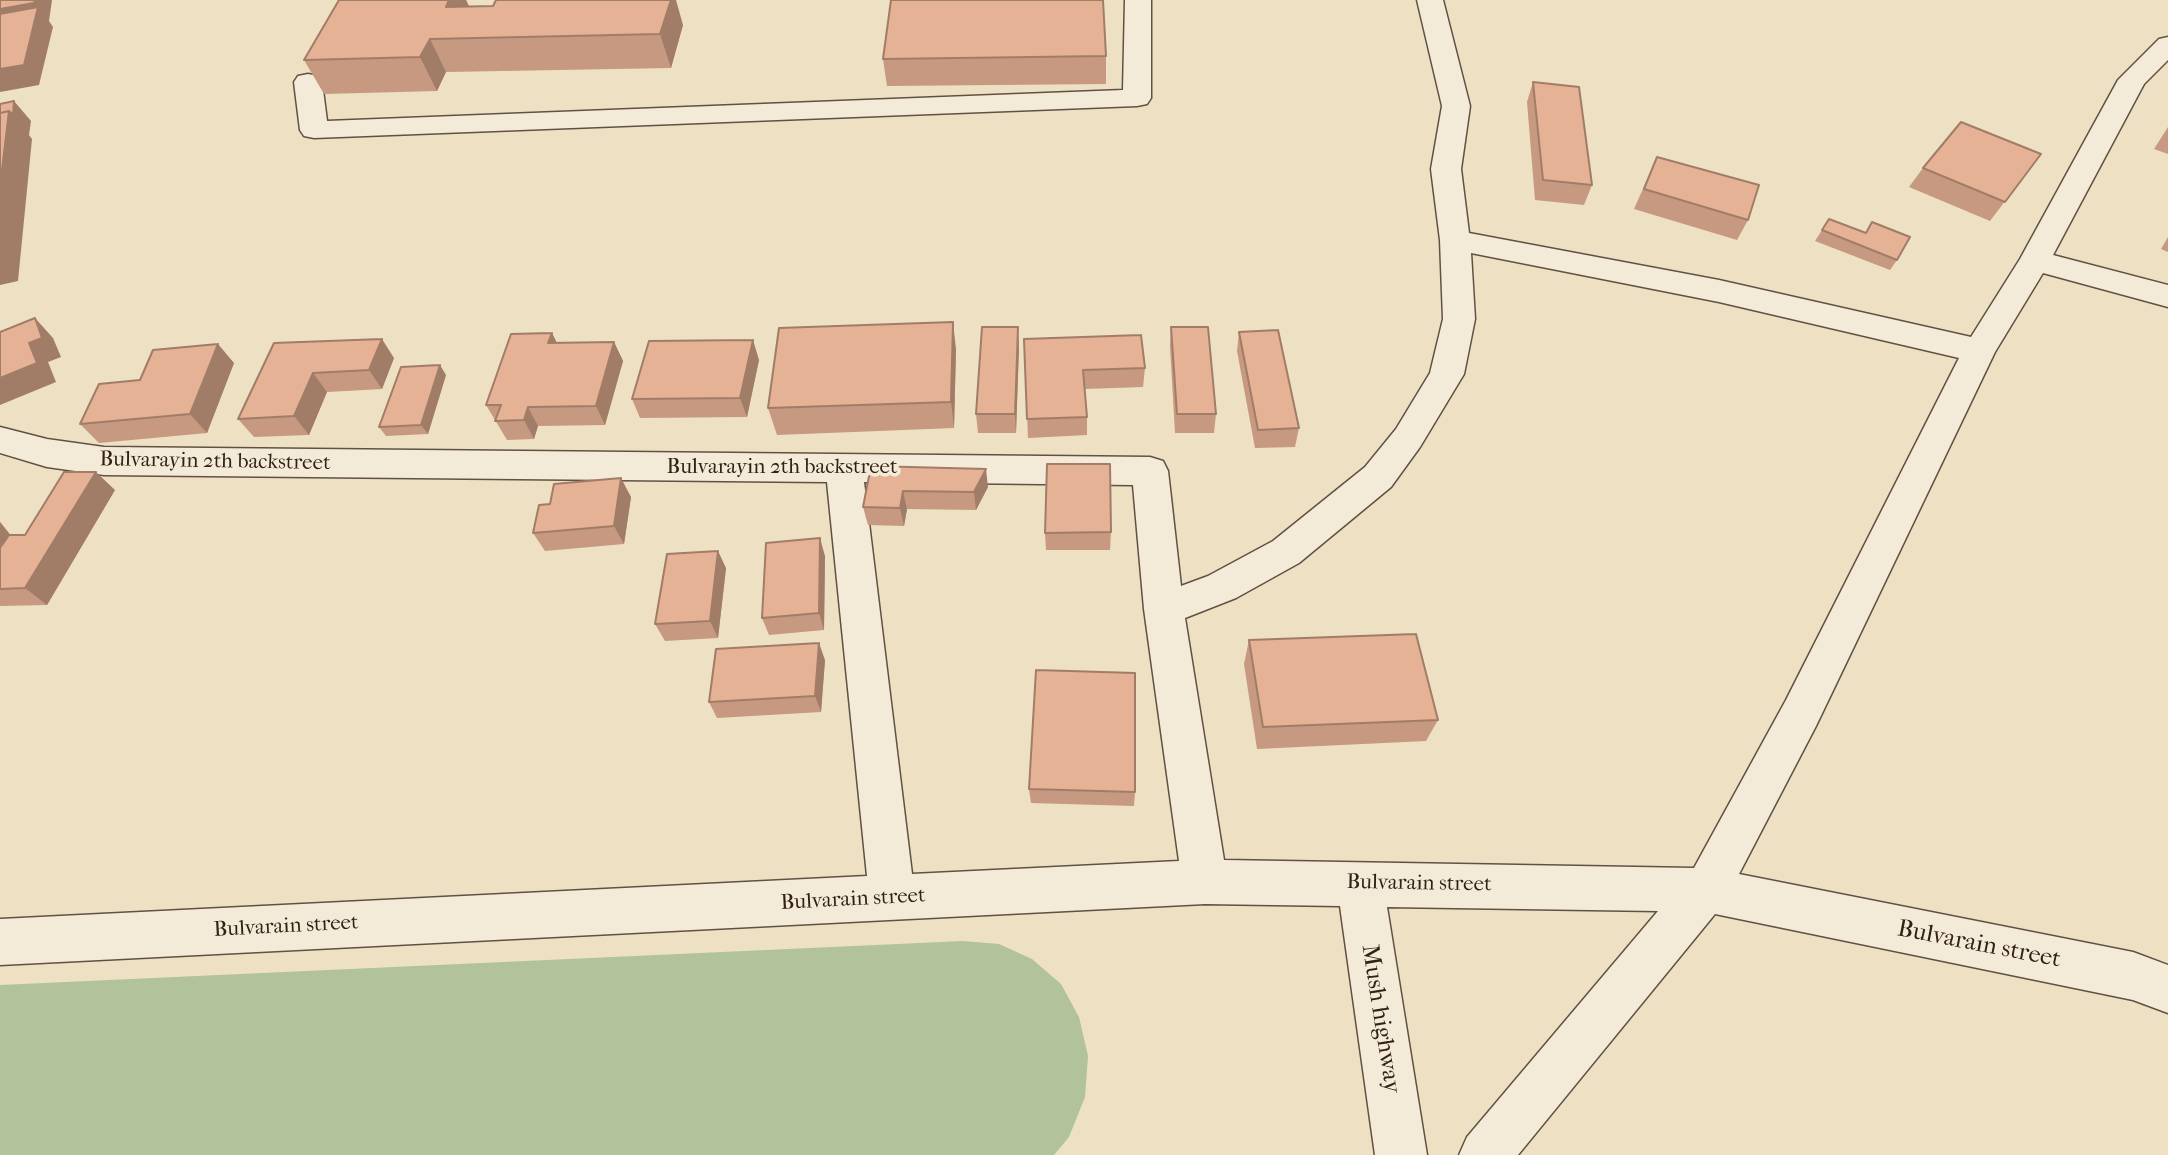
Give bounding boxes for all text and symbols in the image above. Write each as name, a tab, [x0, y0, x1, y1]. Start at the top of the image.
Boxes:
street label: Bulvarayin 2th backstreet	[99, 447, 331, 477]
street label: Bulvarayin 2th backstreet	[667, 455, 897, 481]
street label: Bulvarain street	[1346, 870, 1492, 898]
street label: Bulvarain street	[780, 884, 926, 916]
street label: Bulvarain street	[213, 911, 359, 943]
street label: Bulvarain street	[1895, 915, 2063, 975]
street label: Mush highway	[1354, 943, 1406, 1095]

